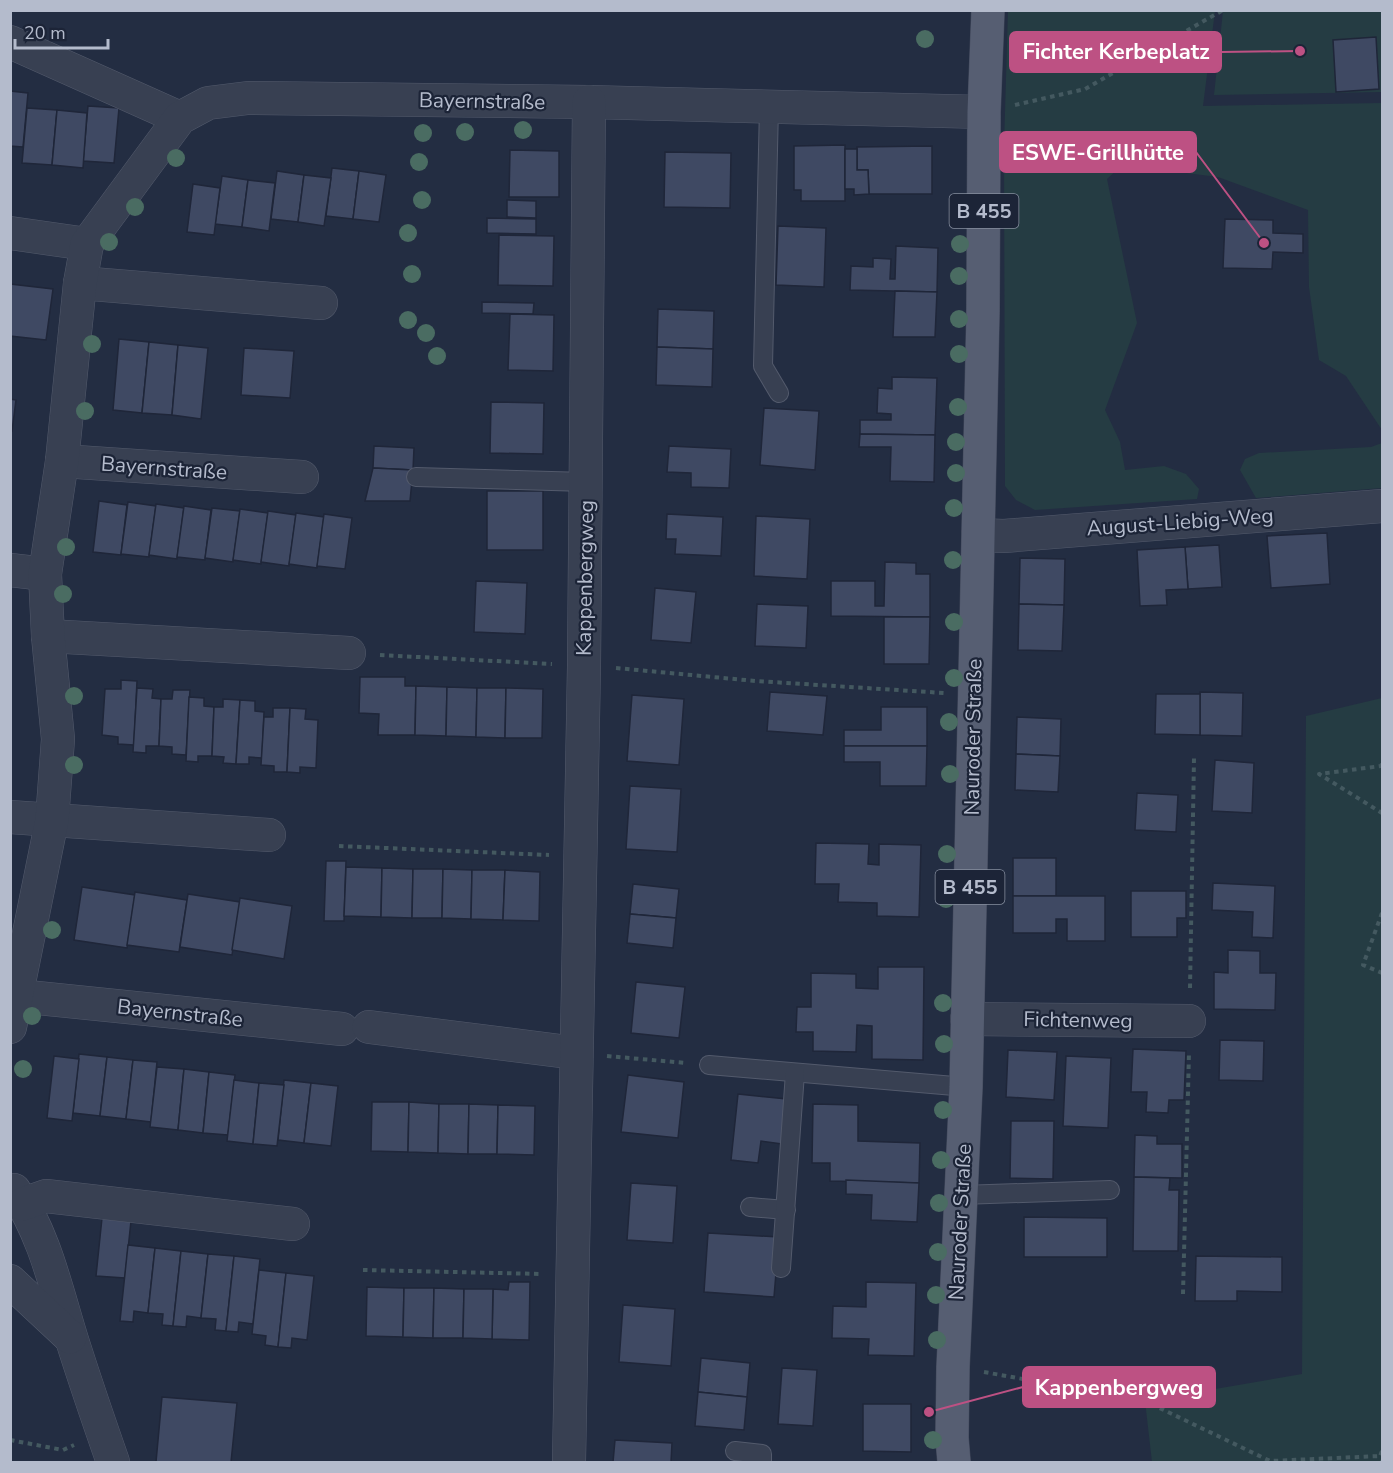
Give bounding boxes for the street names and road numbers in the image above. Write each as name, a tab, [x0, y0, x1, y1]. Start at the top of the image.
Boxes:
street label: Bayernstraße	[419, 86, 545, 116]
road number: B 455	[950, 194, 1018, 228]
street label: Bayernstraße	[100, 450, 228, 486]
street label: Kappenbergweg	[570, 500, 600, 656]
street label: August-Liebig-Weg	[1086, 501, 1274, 543]
street label: Nauroder Straße	[958, 658, 988, 816]
road number: B 455	[936, 870, 1004, 904]
street label: Bayernstraße	[116, 992, 244, 1034]
street label: Fichtenweg	[1023, 1005, 1133, 1035]
street label: Nauroder Straße	[942, 1143, 978, 1301]

